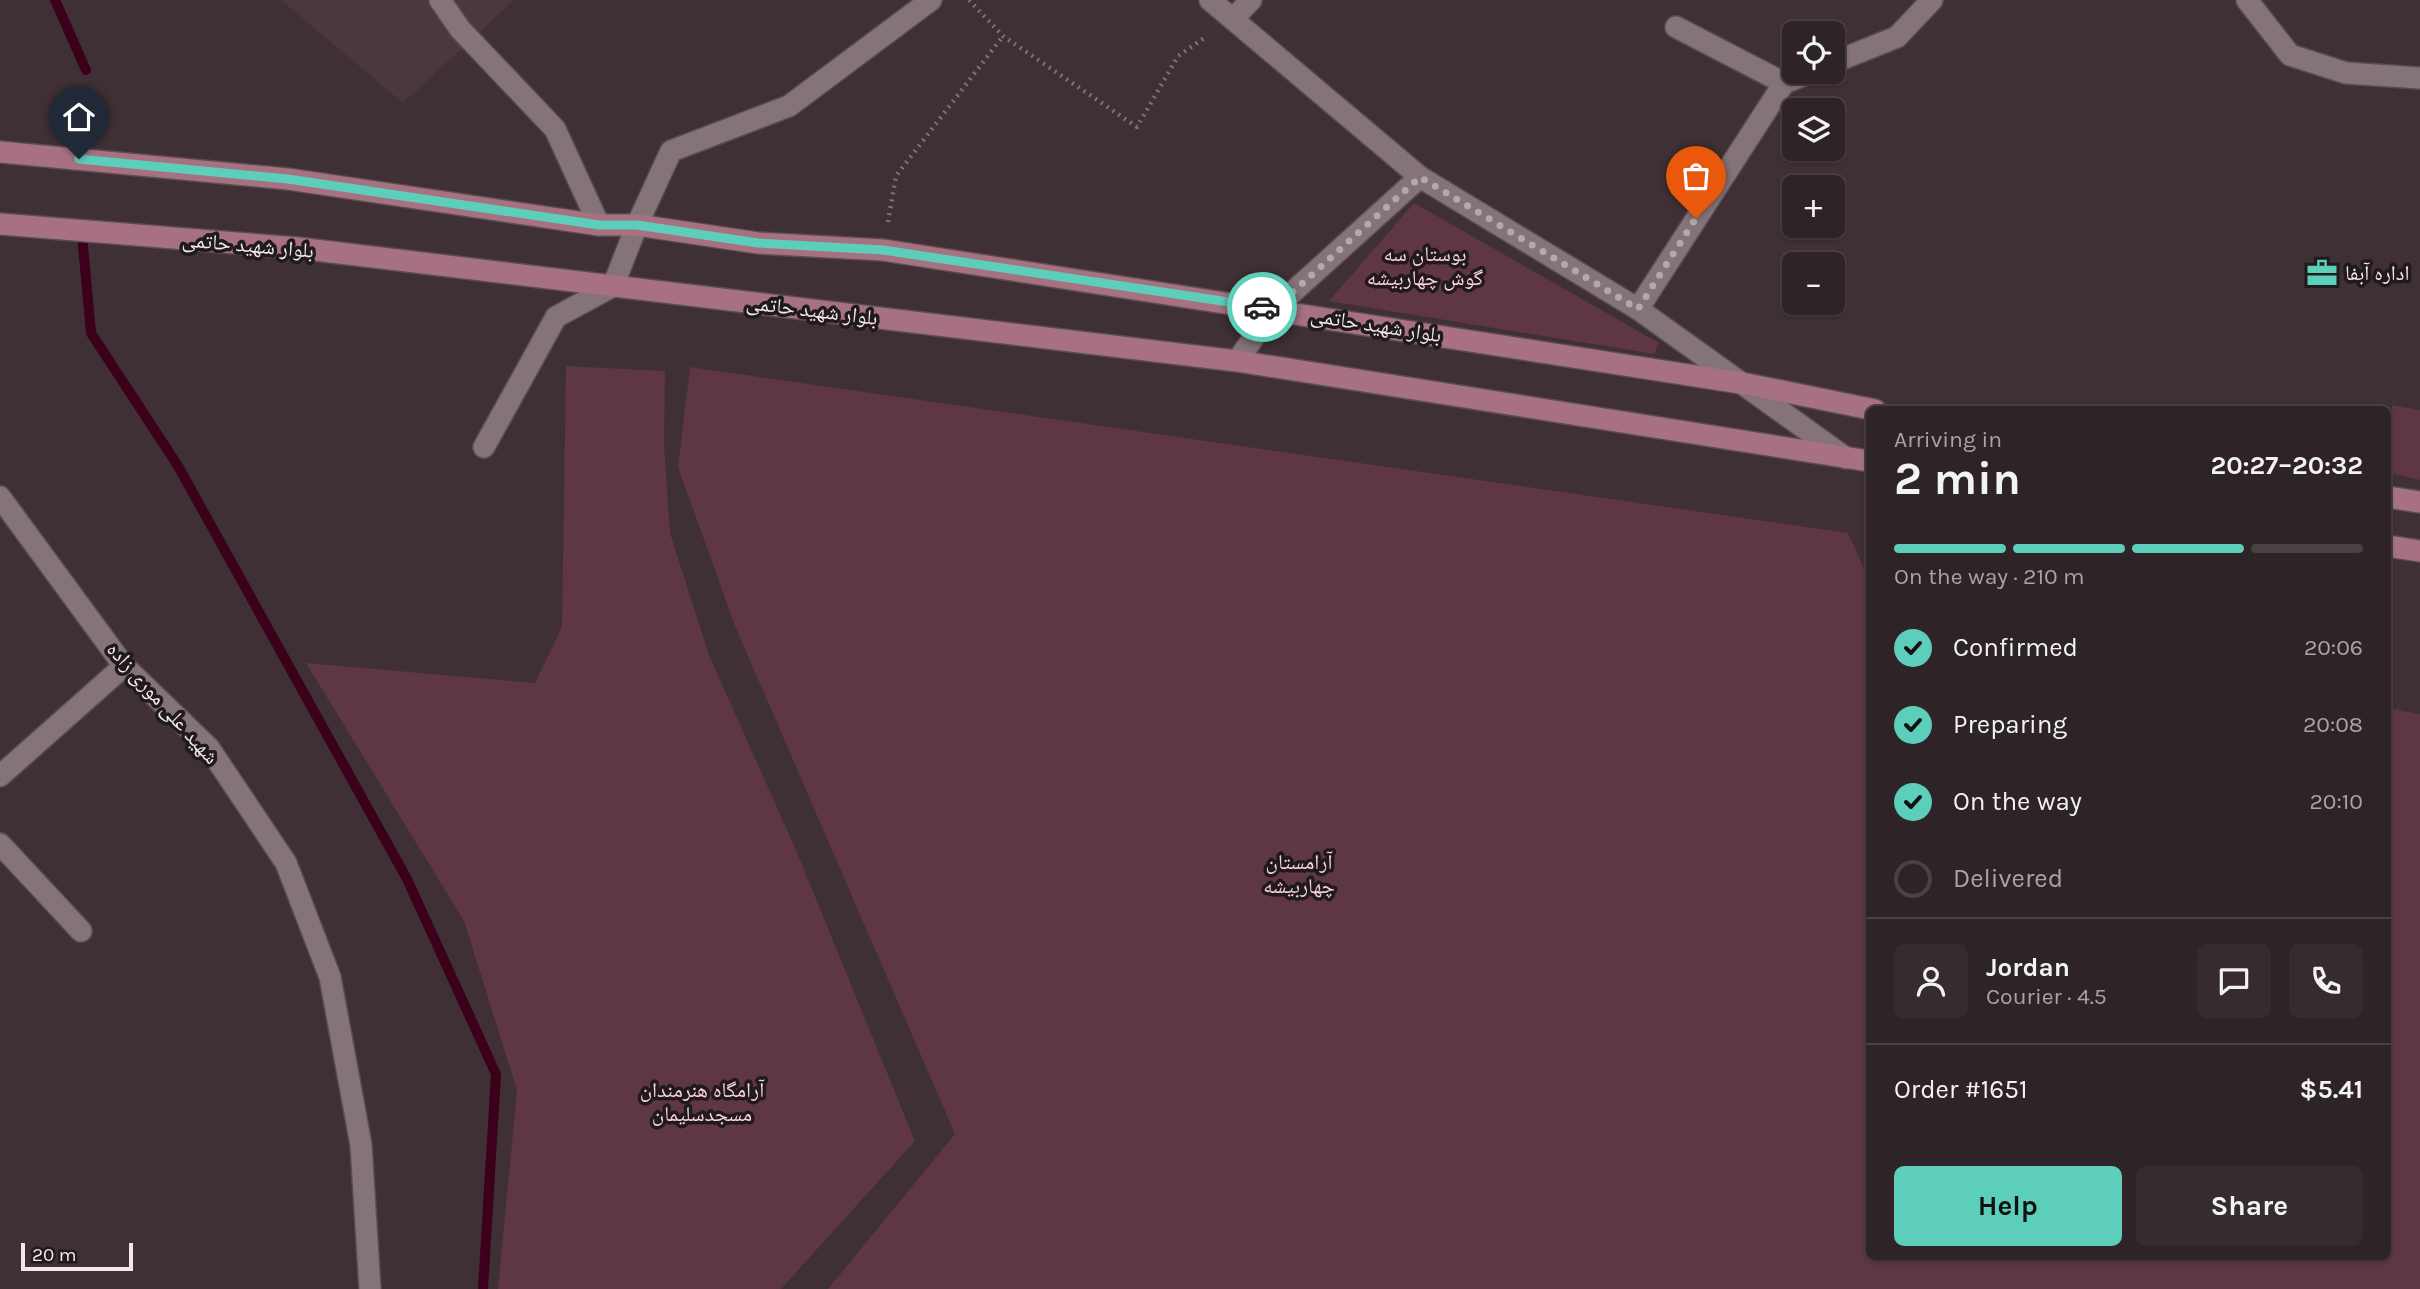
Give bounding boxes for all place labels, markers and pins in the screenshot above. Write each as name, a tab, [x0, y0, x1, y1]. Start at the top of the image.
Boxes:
pin	[49, 87, 109, 159]
pin	[1666, 146, 1726, 218]
office icon: اداره آبفا	[2305, 256, 2339, 290]
place label: اداره آبفا	[2345, 261, 2410, 285]

